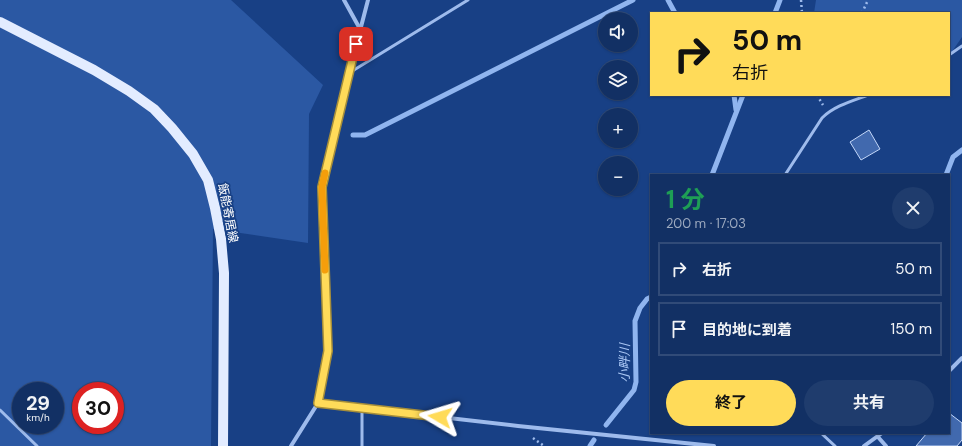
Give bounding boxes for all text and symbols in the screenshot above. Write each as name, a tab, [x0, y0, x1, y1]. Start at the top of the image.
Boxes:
map controls	[598, 12, 638, 196]
button: sound	[598, 12, 638, 52]
text: 50 m	[732, 22, 802, 59]
pin	[339, 27, 373, 61]
icon: right	[666, 28, 718, 80]
icon: arrive	[345, 33, 367, 55]
button: layers	[598, 60, 638, 100]
text: 右折	[732, 61, 768, 85]
button: +	[598, 108, 638, 148]
button: −	[598, 156, 638, 196]
street label: 飯能寄居線	[214, 182, 242, 244]
text: 1 分	[666, 184, 704, 215]
button: close	[892, 187, 934, 229]
text: 200 m · 17:03	[666, 215, 746, 232]
icon: right	[668, 258, 690, 280]
text: 50 m	[895, 259, 932, 279]
text: 右折	[702, 260, 732, 280]
icon: arrive	[668, 318, 690, 340]
text: 150 m	[891, 319, 932, 339]
text: 目的地に到着	[702, 320, 792, 340]
water label: 小畔川	[616, 341, 633, 383]
button: 終了	[666, 380, 796, 426]
button: 共有	[804, 380, 934, 426]
speed limit sign: 30	[72, 382, 124, 434]
text: 29	[26, 390, 50, 416]
position arrow	[419, 396, 461, 438]
text: km/h	[26, 411, 50, 424]

